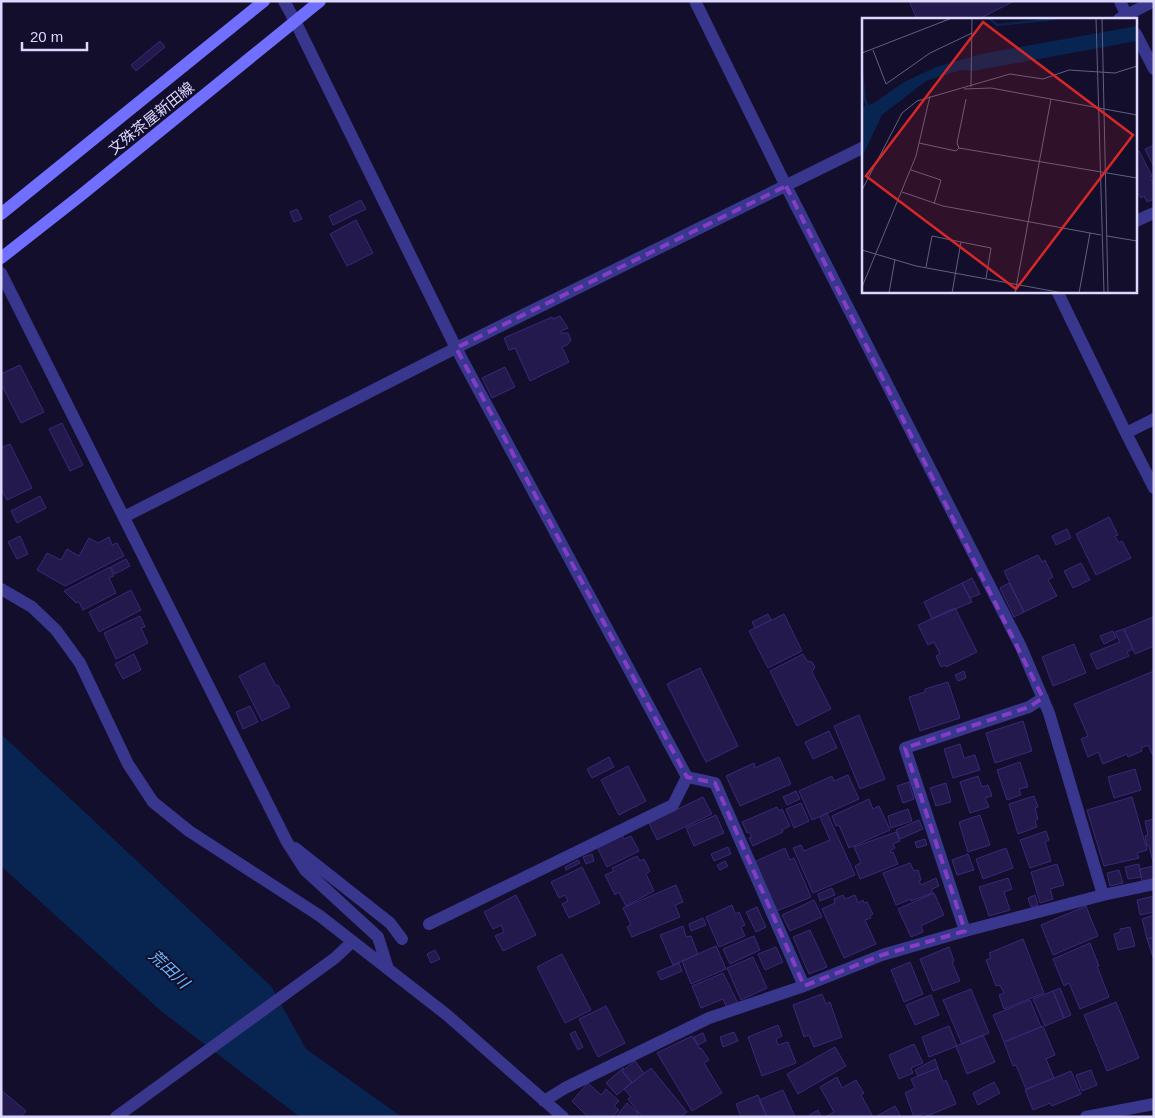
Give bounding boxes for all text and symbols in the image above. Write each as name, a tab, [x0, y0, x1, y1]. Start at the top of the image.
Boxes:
inset map	[862, 18, 1138, 292]
scale bar	[22, 20, 88, 52]
text: 20 m	[30, 28, 63, 45]
street label: 文殊茶屋新田線	[105, 78, 197, 158]
water label: 荒田川	[146, 946, 194, 993]

